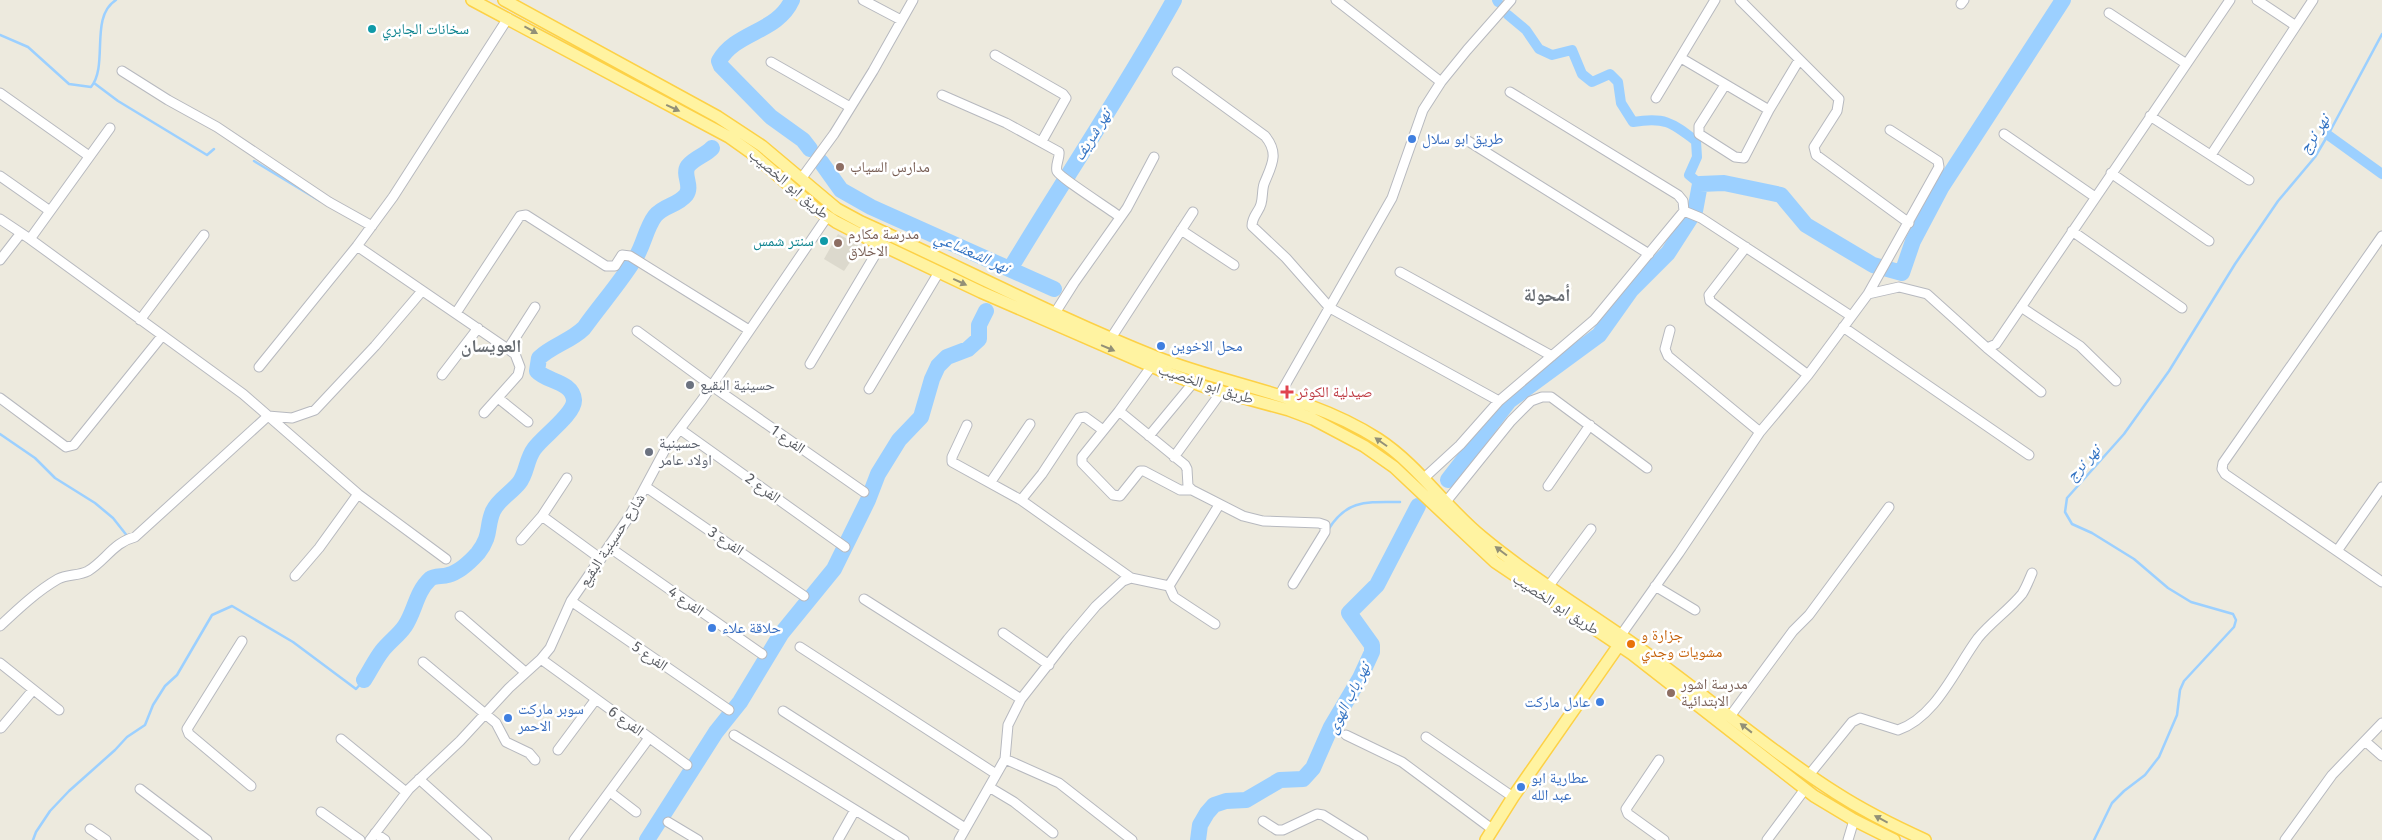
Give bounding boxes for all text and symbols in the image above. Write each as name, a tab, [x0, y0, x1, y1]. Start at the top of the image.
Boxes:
place label: سخانات الجابري	[382, 20, 469, 41]
marker: سخانات الجابري	[366, 23, 378, 35]
one-way arrow	[524, 26, 537, 35]
one-way arrow	[666, 104, 680, 112]
water label: نهر شريف	[1069, 104, 1116, 164]
water label: نهر نرج	[2295, 109, 2336, 157]
place label: طريق ابو سلال	[1422, 130, 1503, 149]
marker: طريق ابو سلال	[1406, 133, 1418, 145]
street label: طريق ابو الخصيب	[744, 145, 833, 224]
place label: مدارس السياب	[850, 158, 930, 177]
marker: مدارس السياب	[834, 161, 846, 173]
place label: مدرسة مكارم الاخلاق	[848, 225, 919, 261]
water label: نهر الشعشاعي	[931, 227, 1014, 281]
place label: سنتر شمس	[753, 232, 814, 251]
marker: سنتر شمس	[818, 235, 830, 247]
marker: مدرسة مكارم الاخلاق	[832, 237, 844, 249]
one-way arrow	[953, 278, 967, 286]
district label: أمحولة	[1524, 284, 1570, 306]
district label: العويسان	[461, 335, 521, 357]
place label: محل الاخوين	[1171, 337, 1243, 356]
marker: محل الاخوين	[1155, 340, 1167, 352]
one-way arrow	[1101, 345, 1115, 353]
street label: طريق ابو الخصيب	[1156, 360, 1256, 409]
place label: حسينية البقيع	[700, 376, 775, 395]
marker: حسينية البقيع	[684, 379, 696, 391]
place label: صيدلية الكوثر	[1296, 383, 1373, 401]
marker: صيدلية الكوثر	[1281, 386, 1293, 398]
street label: الفرع 1	[767, 421, 809, 458]
place label: حسينية اولاد عامر	[658, 434, 712, 469]
one-way arrow	[1375, 437, 1388, 447]
water label: نهر نرج	[2062, 439, 2107, 486]
marker: حسينية اولاد عامر	[643, 446, 655, 458]
street label: الفرع 2	[741, 469, 784, 508]
street label: شارع حسينية البقيع	[575, 490, 650, 590]
street label: الفرع 3	[704, 523, 747, 560]
one-way arrow	[1495, 546, 1508, 557]
street label: طريق ابو الخصيب	[1509, 569, 1603, 640]
street label: الفرع 4	[664, 582, 707, 621]
place label: حلاقة علاء	[722, 619, 781, 637]
marker: حلاقة علاء	[706, 622, 718, 634]
place label: جزارة و مشويات وجدي	[1641, 626, 1722, 664]
street label: الفرع 5	[628, 637, 671, 675]
marker: جزارة و مشويات وجدي	[1625, 638, 1637, 650]
water label: نهر باب الهوى	[1322, 657, 1376, 737]
place label: مدرسة اشور الابتدائية	[1680, 675, 1748, 710]
marker: مدرسة اشور الابتدائية	[1665, 687, 1677, 699]
place label: عادل ماركت	[1525, 693, 1590, 712]
marker: عادل ماركت	[1594, 696, 1606, 708]
place label: سوبر ماركت الاحمر	[517, 700, 584, 735]
street label: الفرع 6	[604, 702, 647, 741]
marker: سوبر ماركت الاحمر	[502, 712, 514, 724]
one-way arrow	[1740, 722, 1753, 733]
place label: عطارية ابو عبد الله	[1531, 769, 1589, 804]
marker: عطارية ابو عبد الله	[1515, 781, 1527, 793]
one-way arrow	[1873, 815, 1888, 823]

